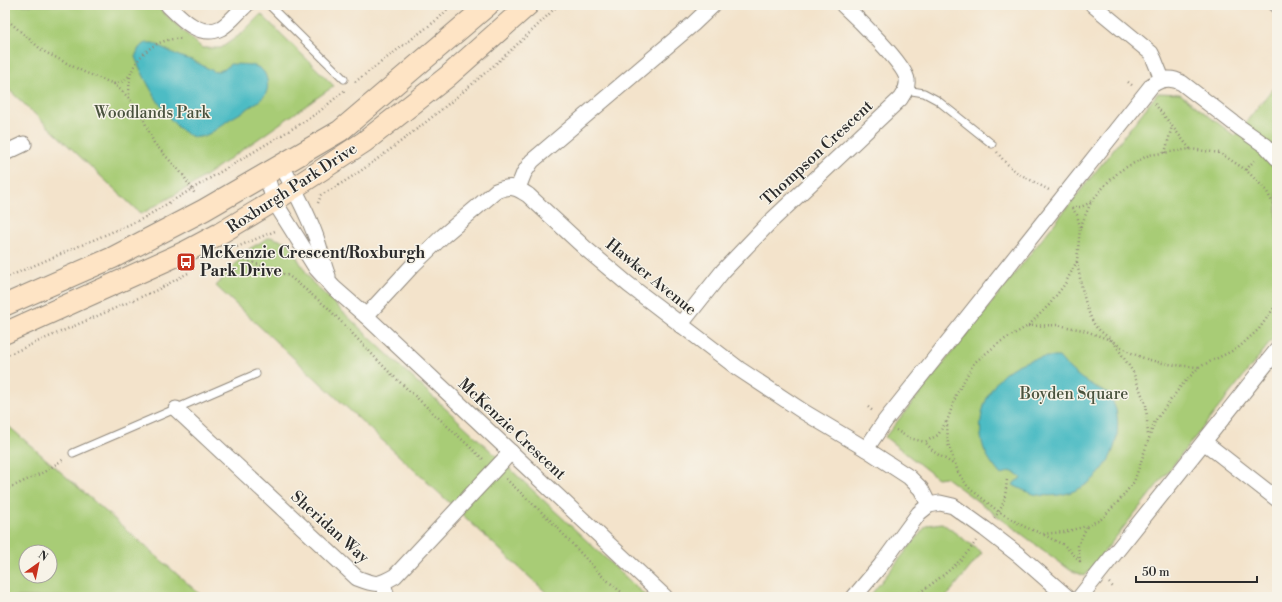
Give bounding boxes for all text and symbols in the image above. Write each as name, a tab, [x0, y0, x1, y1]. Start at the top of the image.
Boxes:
street label: Thompson Crescent	[757, 96, 877, 210]
park label: Woodlands Park	[93, 103, 211, 123]
street label: Roxburgh Park Drive	[223, 138, 361, 238]
street label: Hawker Avenue	[602, 234, 700, 320]
place label: McKenzie Crescent/Roxburgh Park Drive	[200, 243, 425, 281]
bus stop icon: McKenzie Crescent/Roxburgh Park Drive	[175, 251, 197, 273]
street label: McKenzie Crescent	[454, 374, 570, 484]
park label: Boyden Square	[1019, 384, 1128, 404]
street label: Sheridan Way	[287, 487, 373, 568]
north arrow	[18, 544, 58, 584]
text: N	[35, 548, 51, 565]
scale bar	[1136, 558, 1257, 584]
text: 50 m	[1142, 565, 1170, 580]

